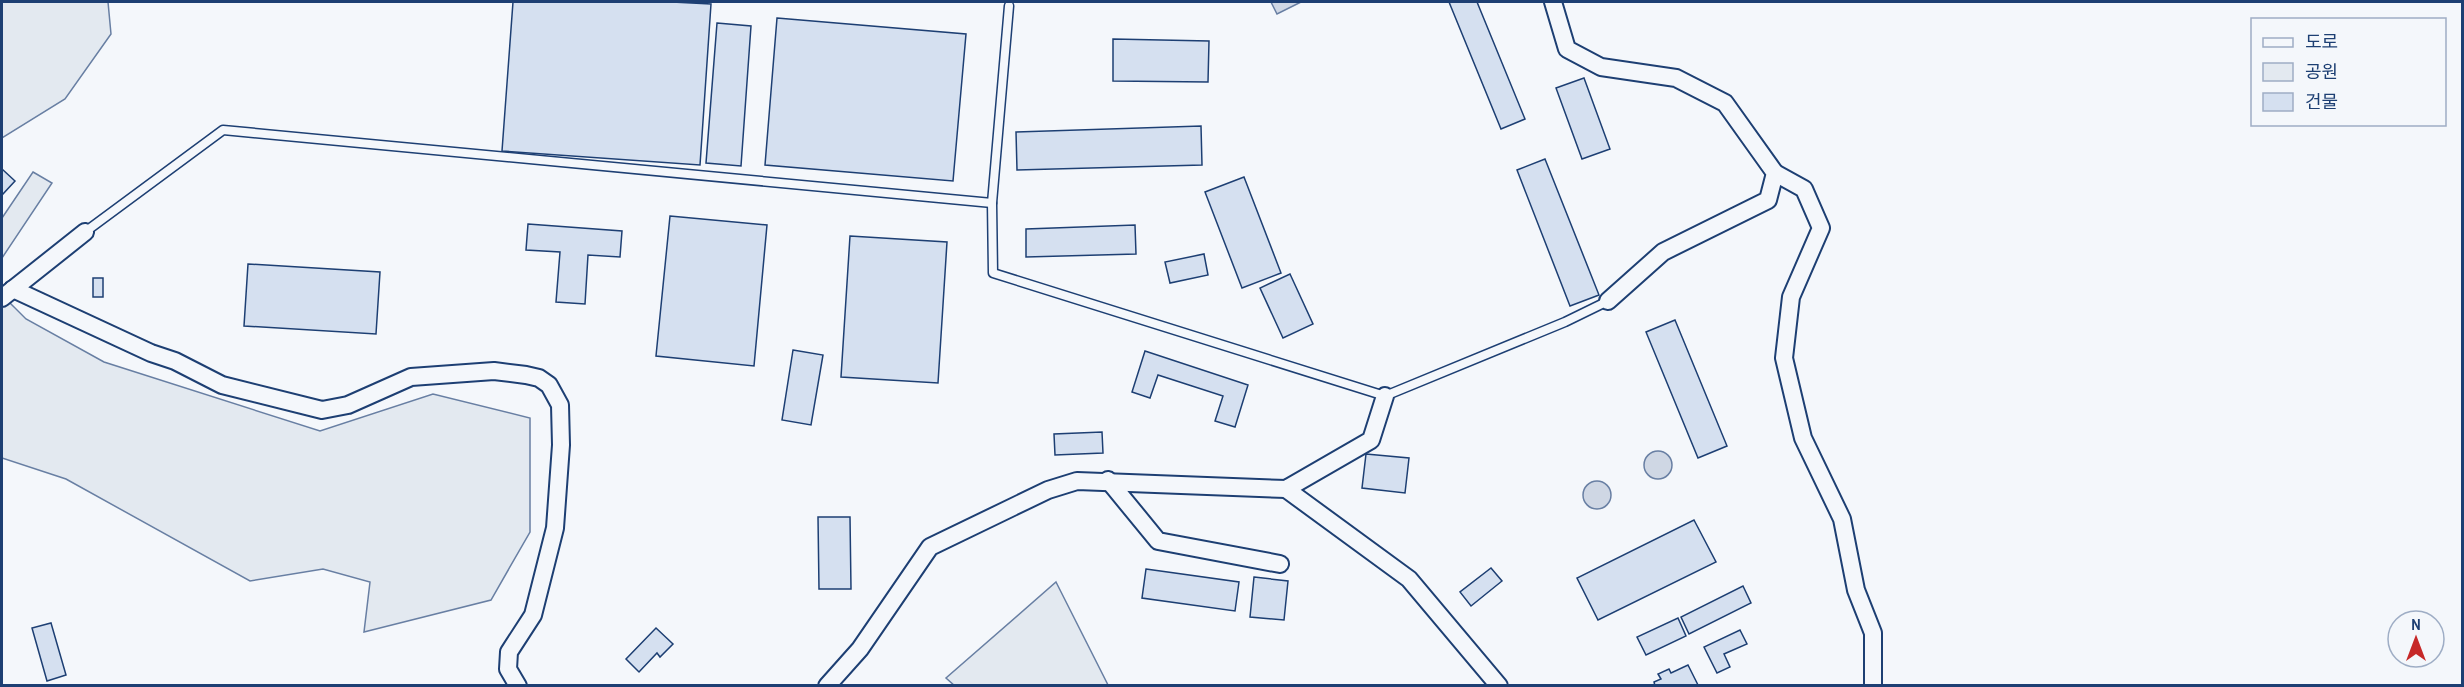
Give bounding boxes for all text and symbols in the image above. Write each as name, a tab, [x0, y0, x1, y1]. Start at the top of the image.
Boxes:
legend	[2251, 18, 2446, 126]
text: 도로	[2305, 29, 2338, 54]
text: 공원	[2305, 59, 2338, 84]
text: 건물	[2305, 89, 2338, 114]
north arrow	[2386, 609, 2446, 669]
text: N	[2411, 613, 2421, 635]

